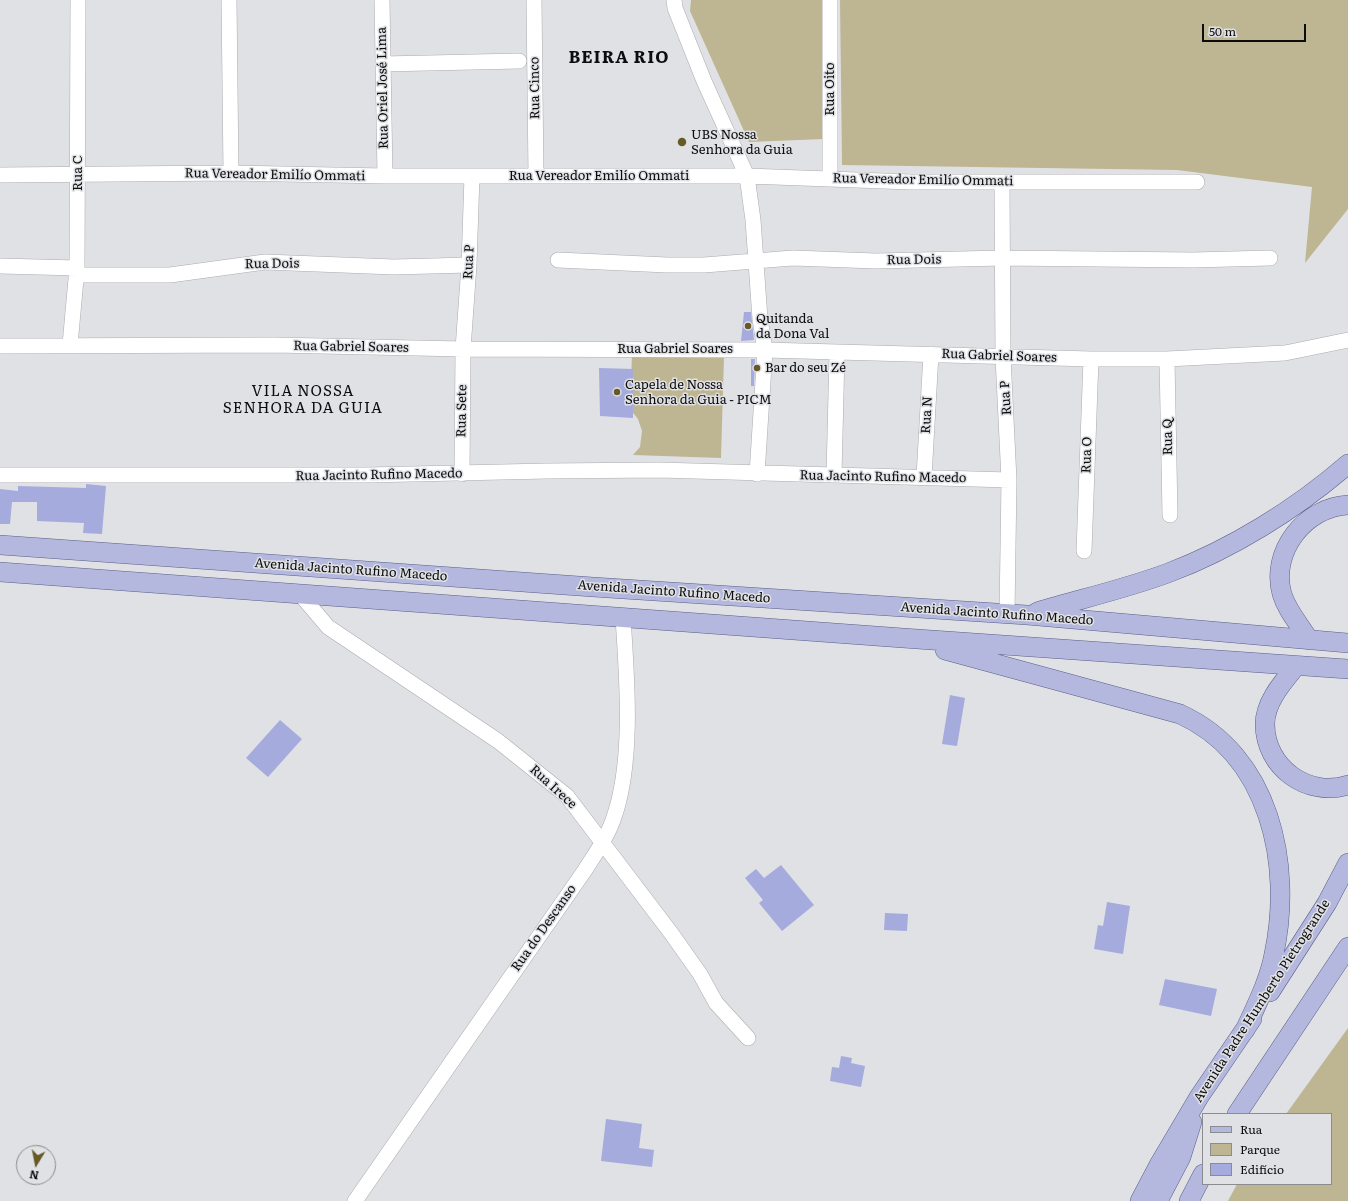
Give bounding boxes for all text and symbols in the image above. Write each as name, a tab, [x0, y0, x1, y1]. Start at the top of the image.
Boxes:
scale bar	[1204, 16, 1308, 42]
text: 50 m	[1209, 22, 1236, 40]
street label: Rua Oriel José Lima	[374, 27, 392, 149]
district label: BEIRA RIO	[568, 48, 670, 68]
street label: Rua Cinco	[527, 57, 543, 119]
street label: Rua Oito	[822, 62, 838, 116]
place label: UBS Nossa Senhora da Guia	[691, 127, 793, 158]
marker: UBS Nossa Senhora da Guia	[676, 136, 688, 148]
street label: Rua C	[70, 155, 86, 191]
street label: Rua Vereador Emilío Ommati	[185, 166, 365, 184]
street label: Rua Vereador Emilío Ommati	[509, 168, 689, 184]
street label: Rua Vereador Emilío Ommati	[833, 171, 1013, 189]
street label: Rua P	[460, 244, 478, 280]
street label: Rua Dois	[887, 252, 941, 268]
street label: Rua Dois	[245, 256, 299, 272]
place label: Quitanda da Dona Val	[756, 311, 829, 342]
marker: Quitanda da Dona Val	[743, 321, 753, 331]
street label: Rua Gabriel Soares	[293, 338, 409, 356]
street label: Rua Gabriel Soares	[617, 341, 733, 357]
street label: Rua Gabriel Soares	[941, 346, 1057, 366]
place label: Bar do seu Zé	[765, 360, 846, 376]
marker: Bar do seu Zé	[752, 363, 762, 373]
place label: Capela de Nossa Senhora da Guia - PICM	[625, 377, 772, 408]
street label: Rua P	[997, 380, 1015, 416]
district label: VILA NOSSA SENHORA DA GUIA	[223, 383, 383, 418]
street label: Rua Sete	[454, 384, 470, 438]
marker: Capela de Nossa Senhora da Guia - PICM	[612, 387, 622, 397]
street label: Rua N	[918, 396, 936, 434]
street label: Rua Q	[1160, 419, 1176, 455]
street label: Rua O	[1079, 436, 1095, 474]
street label: Rua Jacinto Rufino Macedo	[295, 466, 463, 484]
street label: Rua Jacinto Rufino Macedo	[799, 468, 967, 486]
street label: Avenida Jacinto Rufino Macedo	[254, 555, 448, 585]
street label: Avenida Jacinto Rufino Macedo	[577, 577, 771, 607]
street label: Avenida Jacinto Rufino Macedo	[900, 599, 1094, 629]
street label: Rua Irece	[526, 762, 580, 812]
street label: Rua do Descanso	[508, 882, 580, 974]
street label: Avenida Padre Humberto Pietrogrande	[1190, 897, 1334, 1105]
legend	[1202, 1113, 1332, 1185]
text: Rua	[1240, 1120, 1262, 1138]
text: Parque	[1240, 1140, 1280, 1158]
north arrow	[16, 1145, 56, 1185]
text: Edifício	[1240, 1160, 1284, 1178]
text: N	[28, 1167, 40, 1185]

